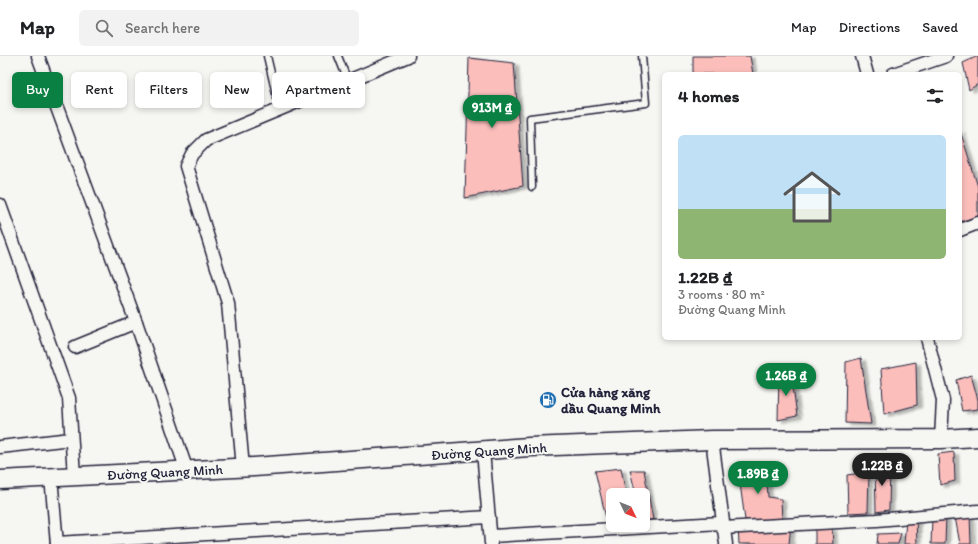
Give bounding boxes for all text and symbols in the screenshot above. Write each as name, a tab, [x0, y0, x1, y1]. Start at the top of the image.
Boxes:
search box	[79, 10, 359, 46]
text: Map	[20, 16, 55, 39]
icon: search	[93, 17, 115, 39]
text: Search here	[125, 19, 200, 37]
text: Map	[791, 19, 817, 36]
text: Directions	[839, 19, 900, 36]
text: Saved	[922, 19, 958, 36]
chip: Buy	[12, 72, 63, 108]
chip: Rent	[71, 72, 127, 108]
chip: Filters	[135, 72, 202, 108]
chip: New	[210, 72, 264, 108]
chip: Apartment	[272, 72, 365, 108]
icon: filters	[924, 85, 946, 107]
text: 4 homes	[678, 86, 739, 106]
pin: 913M ₫	[459, 95, 525, 129]
text: 913M ₫	[472, 100, 512, 115]
icon: home	[776, 161, 848, 233]
text: 1.22B ₫	[678, 267, 732, 287]
text: 3 rooms · 80 m²	[678, 287, 765, 302]
text: Đường Quang Minh	[678, 302, 786, 317]
pin: 1.26B ₫	[749, 363, 823, 397]
text: 1.26B ₫	[765, 368, 807, 383]
place label: Cửa hàng xăng dầu Quang Minh	[561, 384, 661, 417]
fuel station icon: Cửa hàng xăng dầu Quang Minh	[538, 390, 558, 410]
street label: Đường Quang Minh	[431, 439, 548, 464]
pin: 1.22B ₫	[845, 453, 919, 487]
text: 1.22B ₫	[861, 458, 903, 473]
street label: Đường Quang Minh	[107, 461, 224, 484]
pin: 1.89B ₫	[721, 461, 795, 495]
text: 1.89B ₫	[737, 466, 779, 481]
north arrow	[606, 488, 650, 532]
map controls	[606, 488, 650, 532]

